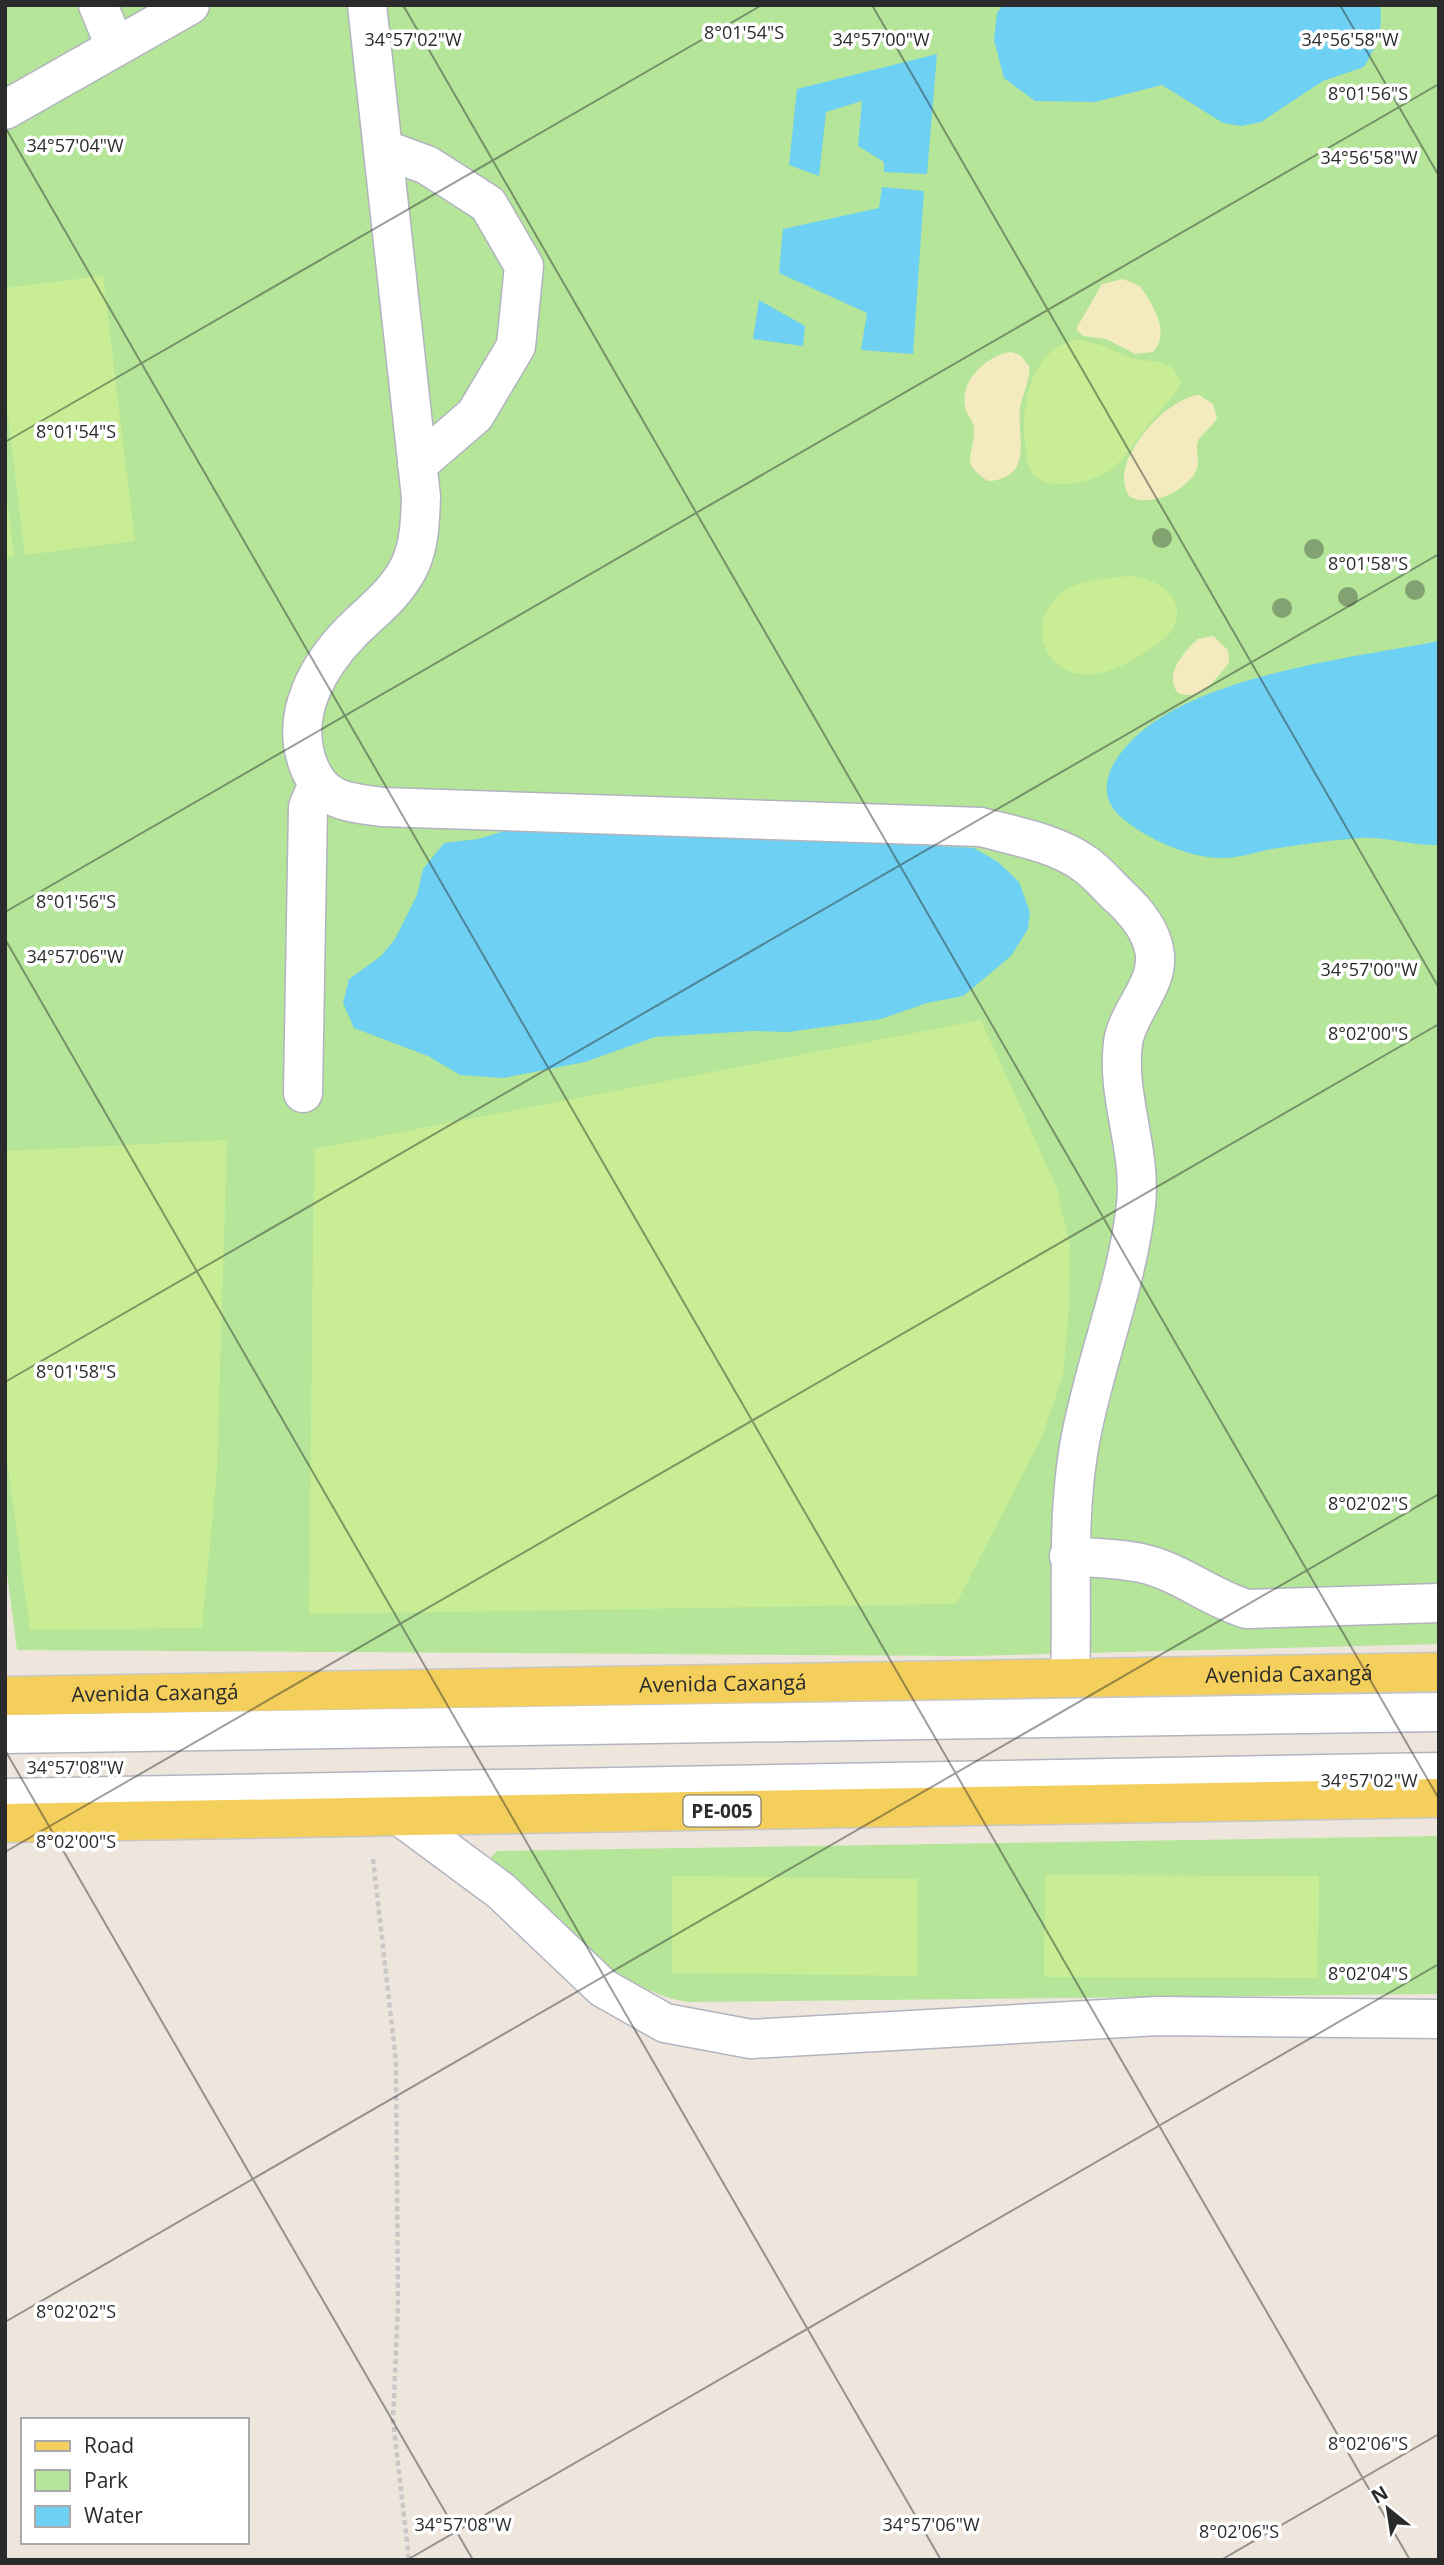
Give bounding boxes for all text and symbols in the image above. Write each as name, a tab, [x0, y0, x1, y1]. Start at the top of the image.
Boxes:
text: 8°01'54"S	[704, 20, 784, 44]
text: 34°57'02"W	[364, 27, 462, 51]
text: 34°57'00"W	[832, 27, 930, 51]
text: 34°56'58"W	[1301, 27, 1399, 51]
text: 8°01'56"S	[1328, 81, 1408, 105]
text: 34°57'04"W	[26, 133, 124, 157]
text: 34°56'58"W	[1320, 145, 1418, 169]
text: 8°01'54"S	[36, 419, 116, 443]
text: 8°01'58"S	[1328, 551, 1408, 575]
text: 8°01'56"S	[36, 889, 116, 913]
text: 34°57'06"W	[26, 944, 124, 968]
text: 34°57'00"W	[1320, 957, 1418, 981]
text: 8°02'00"S	[1328, 1021, 1408, 1045]
text: 8°01'58"S	[36, 1359, 116, 1383]
text: 8°02'02"S	[1328, 1491, 1408, 1515]
street label: Avenida Caxangá	[1205, 1658, 1373, 1689]
street label: Avenida Caxangá	[639, 1668, 807, 1698]
street label: Avenida Caxangá	[71, 1677, 239, 1708]
text: 34°57'08"W	[26, 1755, 124, 1779]
text: 34°57'02"W	[1320, 1768, 1418, 1792]
road number: PE-005	[684, 1796, 760, 1826]
text: 8°02'00"S	[36, 1829, 116, 1853]
text: 8°02'04"S	[1328, 1961, 1408, 1985]
text: 8°02'02"S	[36, 2299, 116, 2323]
legend	[21, 2418, 248, 2544]
text: Road	[84, 2431, 134, 2459]
text: 8°02'06"S	[1328, 2431, 1408, 2455]
text: Park	[84, 2466, 128, 2494]
north arrow	[1353, 2474, 1423, 2544]
text: N	[1366, 2479, 1393, 2509]
text: Water	[84, 2501, 143, 2529]
text: 34°57'08"W	[414, 2512, 512, 2536]
text: 34°57'06"W	[882, 2512, 980, 2536]
text: 8°02'06"S	[1199, 2519, 1279, 2543]

